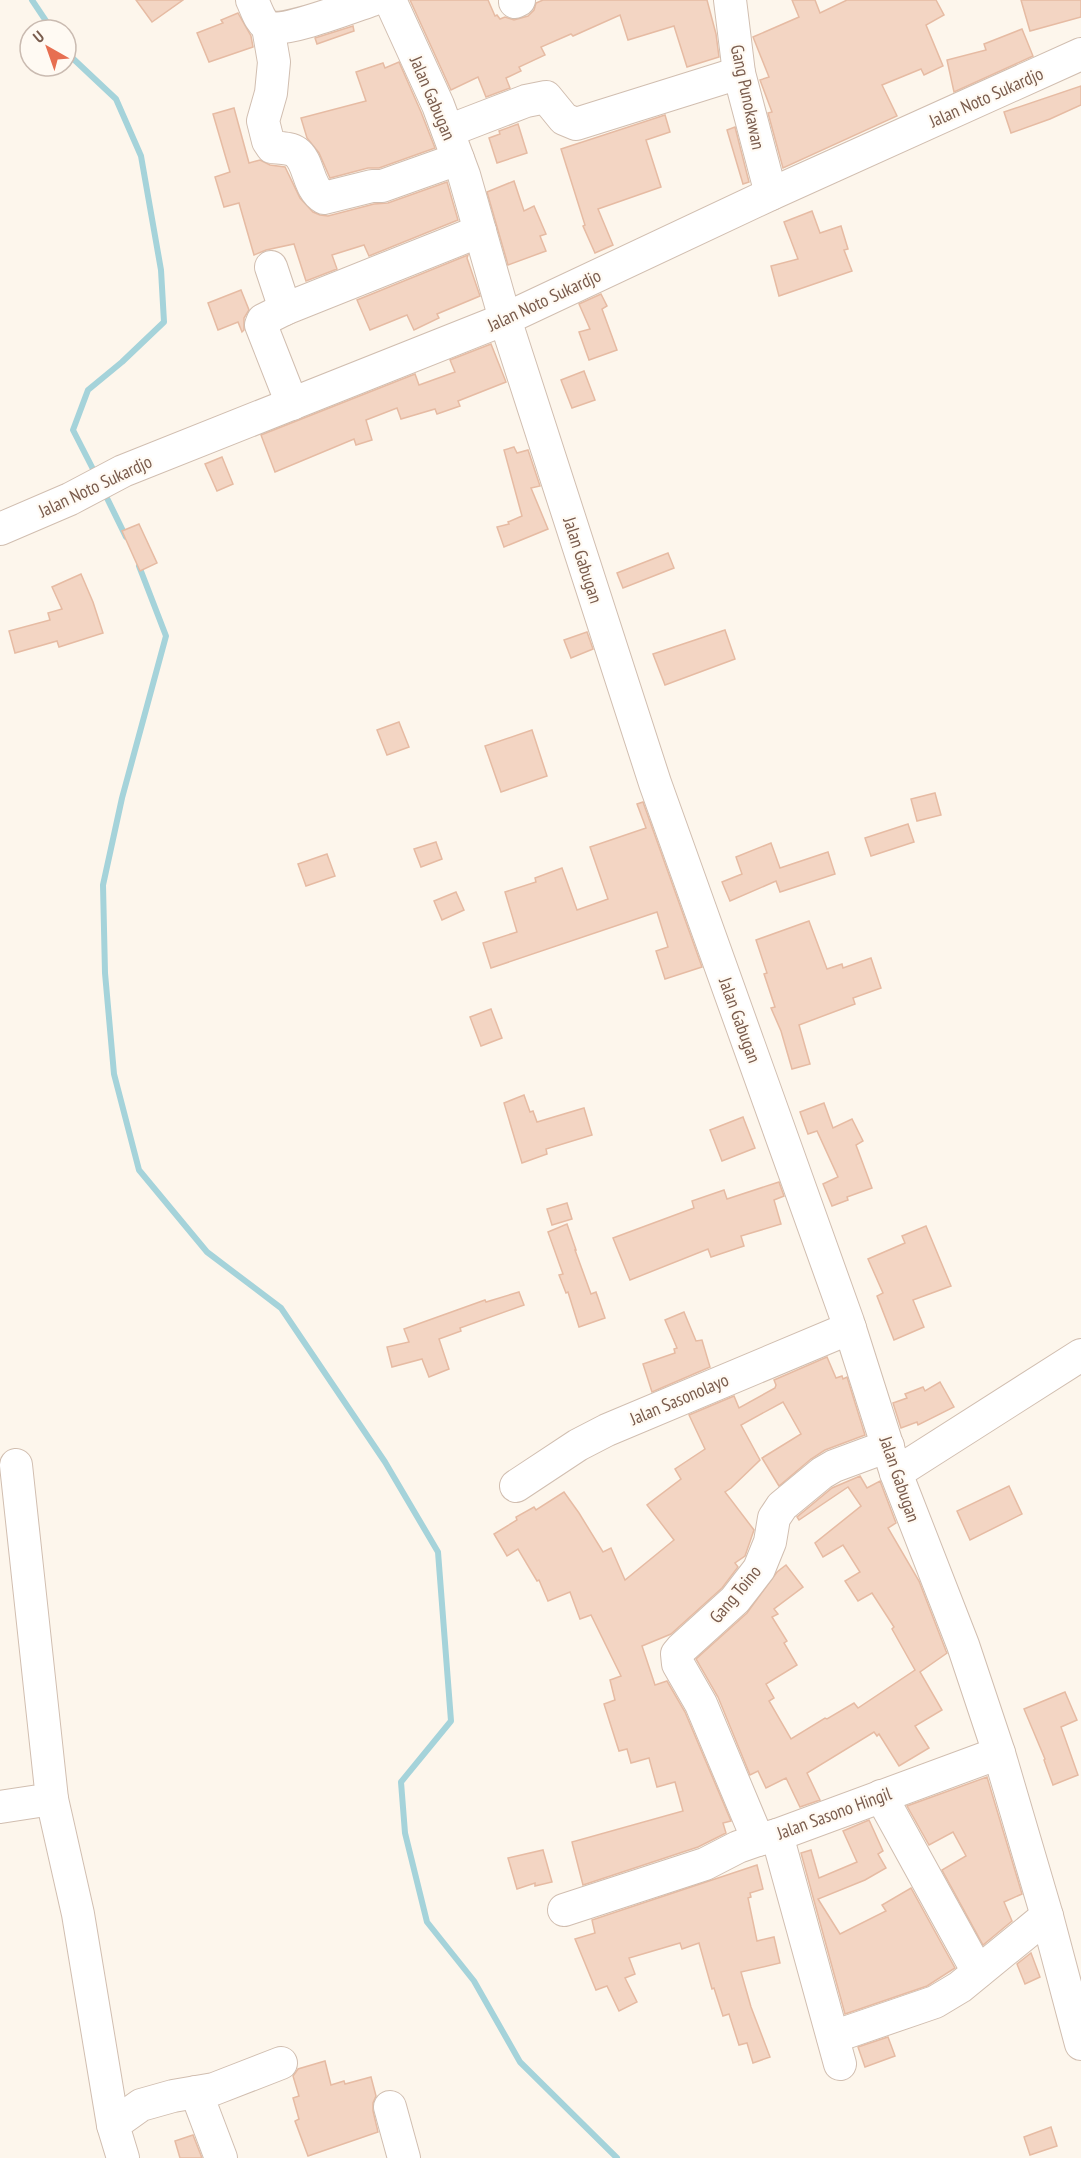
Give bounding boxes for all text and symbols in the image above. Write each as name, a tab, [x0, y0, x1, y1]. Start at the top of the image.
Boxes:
north arrow	[18, 18, 78, 78]
text: U	[29, 26, 48, 47]
street label: Gang Punokawan	[726, 42, 770, 152]
street label: Jalan Gabugan	[405, 52, 461, 144]
street label: Jalan Noto Sukardjo	[924, 61, 1047, 133]
street label: Jalan Noto Sukardjo	[483, 264, 605, 337]
street label: Jalan Noto Sukardjo	[34, 450, 156, 523]
street label: Jalan Gabugan	[558, 513, 608, 606]
street label: Jalan Gabugan	[714, 973, 766, 1066]
street label: Jalan Sasonolayo	[625, 1368, 732, 1430]
street label: Jalan Gabugan	[874, 1432, 925, 1525]
street label: Gang Toino	[704, 1560, 766, 1628]
street label: Jalan Sasono Hingil	[773, 1781, 895, 1845]

